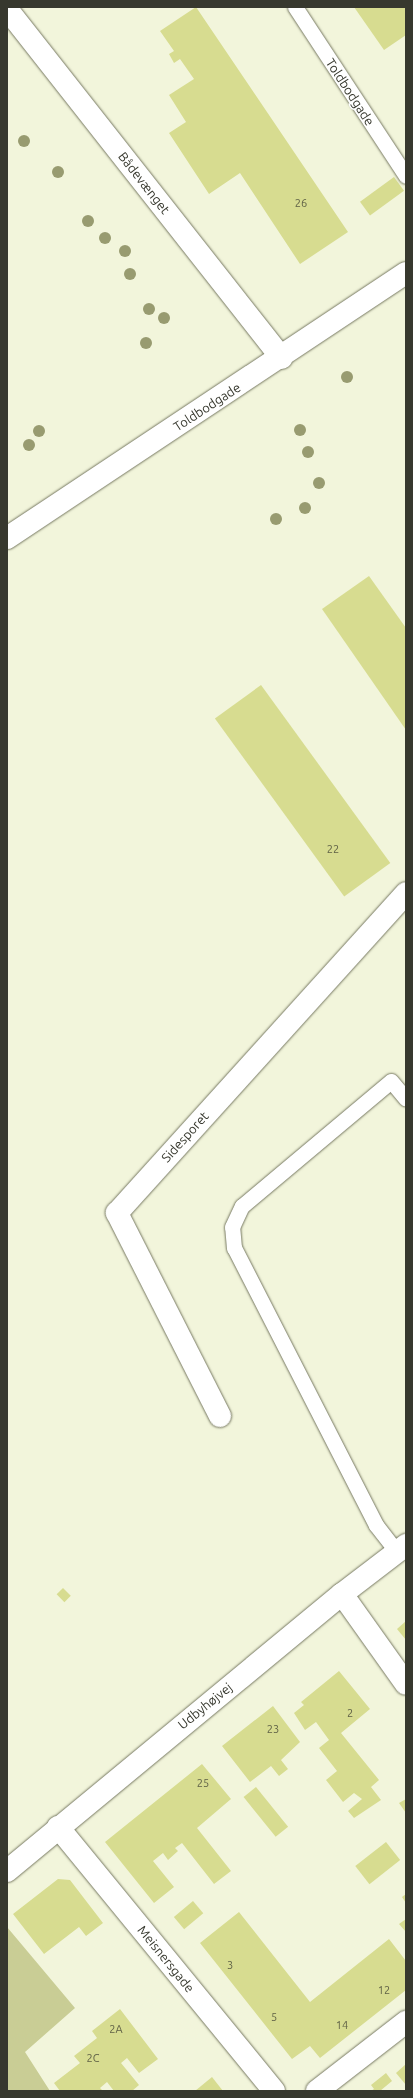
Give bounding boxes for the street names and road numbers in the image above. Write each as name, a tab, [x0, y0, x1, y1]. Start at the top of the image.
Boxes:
street label: Toldbodgade	[322, 55, 378, 129]
street label: Bådevænget	[115, 149, 173, 217]
street label: Toldbodgade	[170, 379, 244, 435]
street label: Sidesporet	[158, 1108, 212, 1166]
street label: Udbyhøjvej	[175, 1679, 235, 1733]
street label: Meisnersgade	[134, 1922, 198, 1996]

